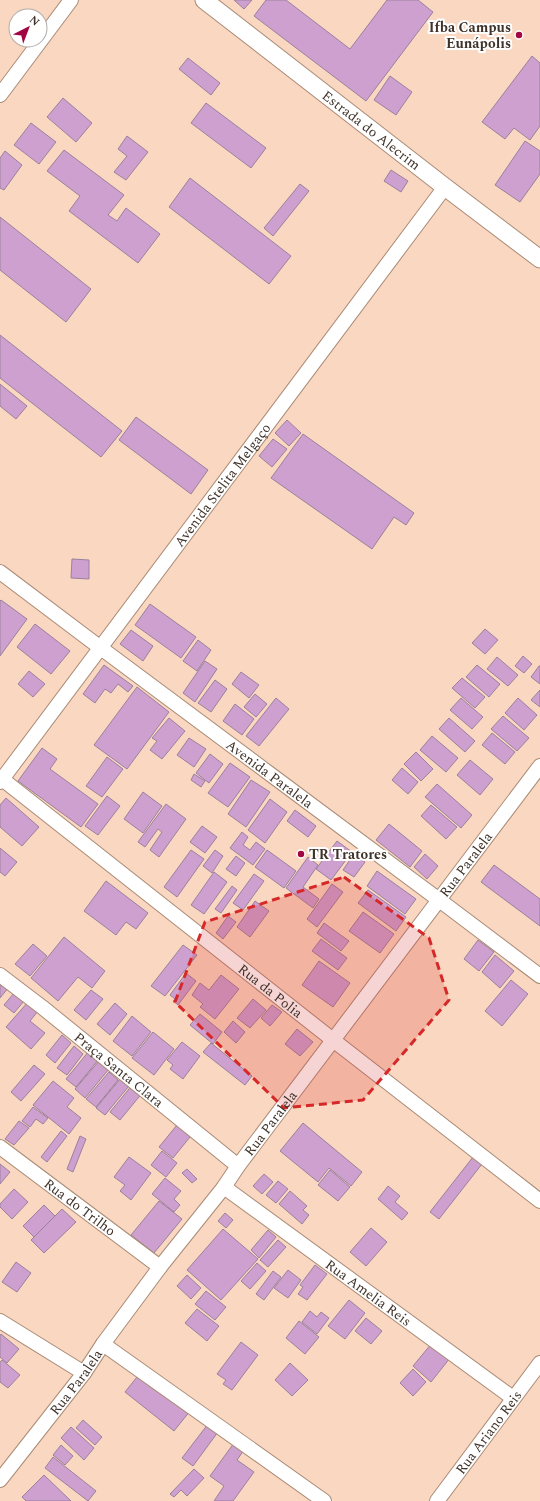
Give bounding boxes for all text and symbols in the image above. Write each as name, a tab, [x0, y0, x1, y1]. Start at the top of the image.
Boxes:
north arrow	[8, 8, 48, 48]
text: N	[25, 12, 43, 30]
place label: Ifba Campus Eunápolis	[429, 17, 511, 54]
marker: Ifba Campus Eunápolis	[514, 30, 524, 40]
street label: Estrada do Alecrim	[317, 85, 425, 175]
street label: Avenida Stelita Melgaço	[169, 419, 276, 552]
street label: Avenida Paralela	[222, 735, 318, 814]
street label: Rua Paralela	[434, 827, 498, 902]
place label: TR Tratores	[309, 844, 387, 865]
marker: TR Tratores	[296, 849, 306, 859]
street label: Rua da Polia	[233, 959, 307, 1023]
street label: Praça Santa Clara	[69, 1027, 168, 1113]
street label: Rua Paralela	[239, 1086, 303, 1161]
street label: Rua do Trilho	[39, 1173, 120, 1241]
street label: Rua Amelia Reis	[321, 1254, 416, 1332]
street label: Rua Paralela	[45, 1345, 108, 1420]
street label: Rua Ariano Reis	[450, 1386, 527, 1479]

